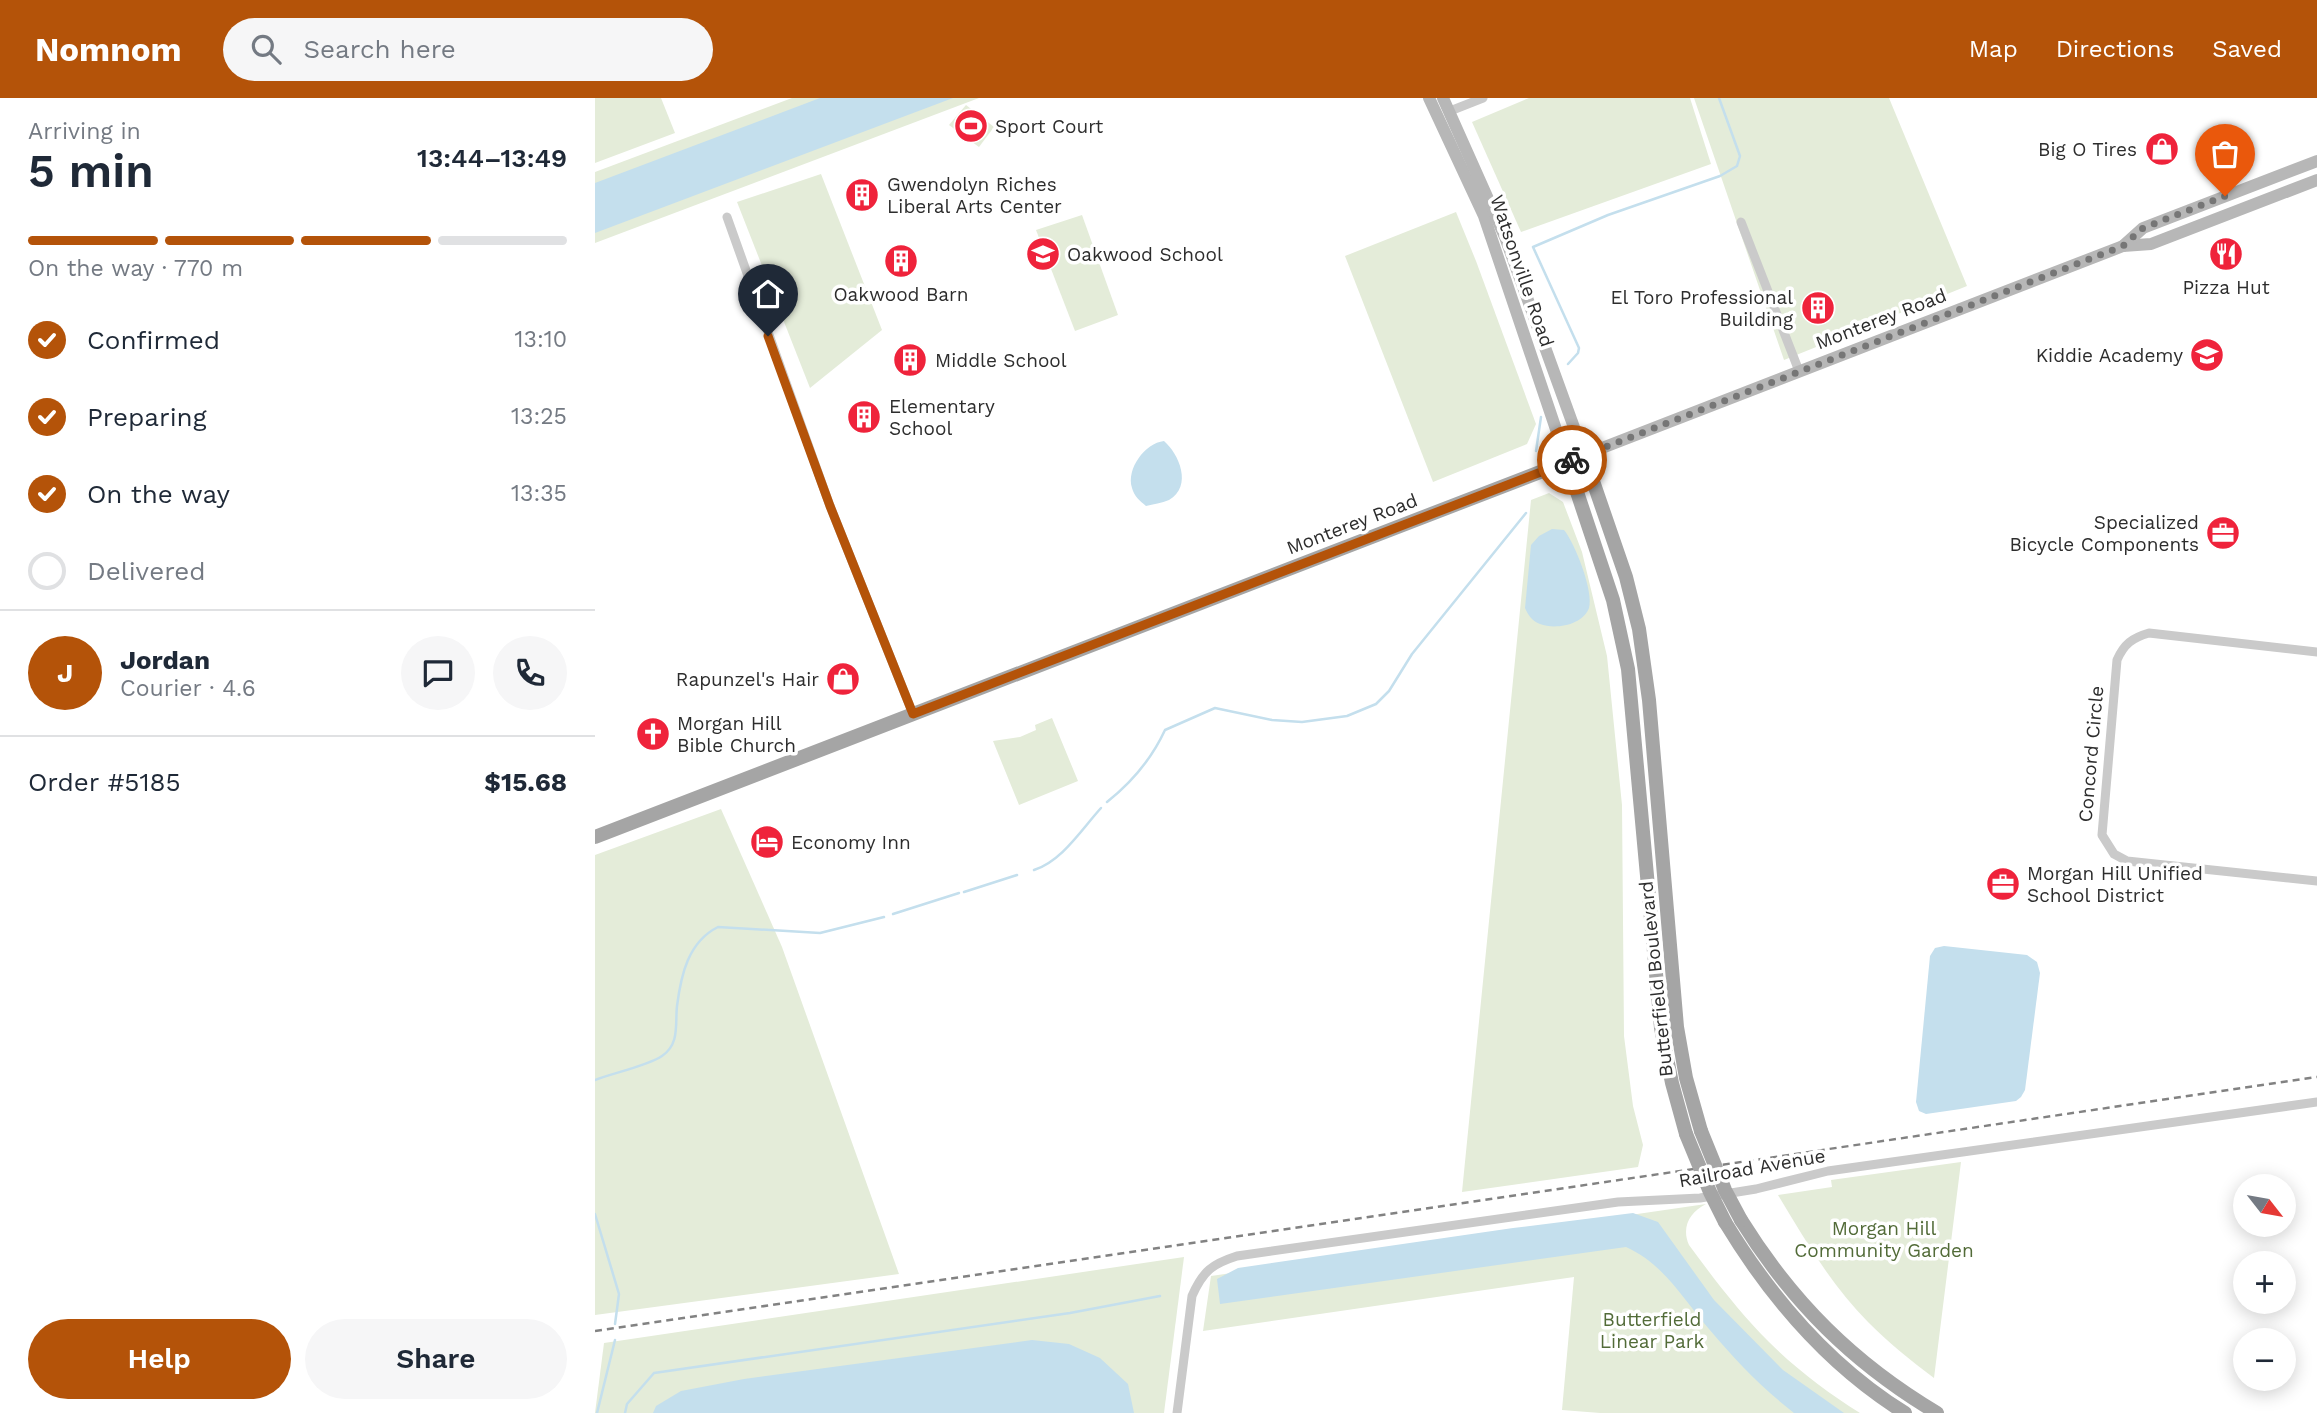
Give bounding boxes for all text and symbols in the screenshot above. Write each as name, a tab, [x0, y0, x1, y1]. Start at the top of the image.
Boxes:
search box	[223, 18, 713, 81]
text: Nomnom	[35, 30, 181, 69]
icon: search	[247, 30, 285, 68]
text: Search here	[303, 34, 456, 64]
text: Map	[1969, 35, 2018, 63]
text: Directions	[2056, 35, 2174, 63]
text: Saved	[2212, 35, 2282, 63]
sports icon: Sport Court	[952, 107, 990, 145]
place label: Sport Court	[995, 115, 1103, 138]
text: Arriving in	[28, 118, 141, 145]
pin	[2195, 124, 2255, 196]
shop icon: Big O Tires	[2143, 130, 2181, 168]
icon: bag	[2206, 135, 2244, 173]
place label: Big O Tires	[2038, 138, 2137, 161]
text: 13:44–13:49	[417, 143, 567, 173]
text: 5 min	[28, 144, 154, 198]
place label: Gwendolyn Riches Liberal Arts Center	[887, 173, 1062, 218]
building icon: Gwendolyn Riches Liberal Arts Center	[843, 176, 881, 214]
street label: Watsonville Road	[1485, 192, 1559, 350]
school or university icon: Oakwood School	[1024, 235, 1062, 273]
restaurant icon: Pizza Hut	[2207, 235, 2245, 273]
building icon: Oakwood Barn	[882, 242, 920, 280]
place label: Oakwood School	[1067, 243, 1223, 266]
text: On the way · 770 m	[28, 255, 243, 282]
pin	[738, 264, 798, 336]
icon: home	[749, 275, 787, 313]
place label: Pizza Hut	[2182, 276, 2270, 299]
place label: Oakwood Barn	[833, 283, 969, 306]
street label: Monterey Road	[1812, 284, 1950, 354]
place label: El Toro Professional Building	[1610, 286, 1794, 331]
building icon: El Toro Professional Building	[1799, 289, 1837, 327]
icon: check	[28, 321, 66, 359]
text: Confirmed	[87, 325, 220, 355]
text: 13:10	[515, 326, 567, 353]
school or university icon: Kiddie Academy	[2188, 336, 2226, 374]
building icon: Middle School	[891, 341, 929, 379]
place label: Kiddie Academy	[2036, 344, 2183, 367]
place label: Middle School	[935, 349, 1067, 372]
place label: Elementary School	[889, 395, 995, 440]
icon: check	[28, 398, 66, 436]
building icon: Elementary School	[845, 398, 883, 436]
text: Preparing	[87, 402, 207, 432]
text: 13:25	[511, 403, 567, 430]
courier	[1537, 425, 1607, 495]
icon: bike	[1553, 441, 1591, 479]
icon: check	[28, 475, 66, 513]
text: On the way	[87, 479, 230, 509]
text: 13:35	[511, 480, 567, 507]
street label: Monterey Road	[1283, 489, 1421, 559]
place label: Specialized Bicycle Components	[2009, 511, 2199, 556]
office icon: Specialized Bicycle Components	[2204, 514, 2242, 552]
text: Delivered	[87, 556, 206, 586]
button: chat	[401, 636, 475, 710]
button: phone	[493, 636, 567, 710]
text: Jordan	[120, 645, 210, 675]
text: J	[57, 658, 73, 688]
shop icon: Rapunzel's Hair	[824, 660, 862, 698]
place label: Rapunzel's Hair	[676, 668, 819, 691]
text: Courier · 4.6	[120, 675, 256, 702]
street label: Concord Circle	[2074, 685, 2108, 823]
place label: Morgan Hill Bible Church	[677, 712, 796, 757]
church icon: Morgan Hill Bible Church	[634, 715, 672, 753]
text: Order #5185	[28, 767, 181, 797]
text: $15.68	[484, 767, 567, 797]
hotel icon: Economy Inn	[748, 823, 786, 861]
place label: Economy Inn	[791, 831, 911, 854]
place label: Morgan Hill Unified School District	[2027, 862, 2203, 907]
office icon: Morgan Hill Unified School District	[1984, 865, 2022, 903]
street label: Butterfield Boulevard	[1634, 880, 1678, 1078]
street label: Railroad Avenue	[1677, 1144, 1827, 1192]
north arrow	[2233, 1174, 2296, 1237]
map controls	[2233, 1174, 2296, 1391]
park label: Morgan Hill Community Garden	[1794, 1217, 1974, 1262]
button: +	[2233, 1251, 2296, 1314]
park label: Butterfield Linear Park	[1600, 1308, 1705, 1353]
button: Help	[28, 1319, 291, 1399]
button: Share	[305, 1319, 567, 1399]
button: −	[2233, 1328, 2296, 1391]

